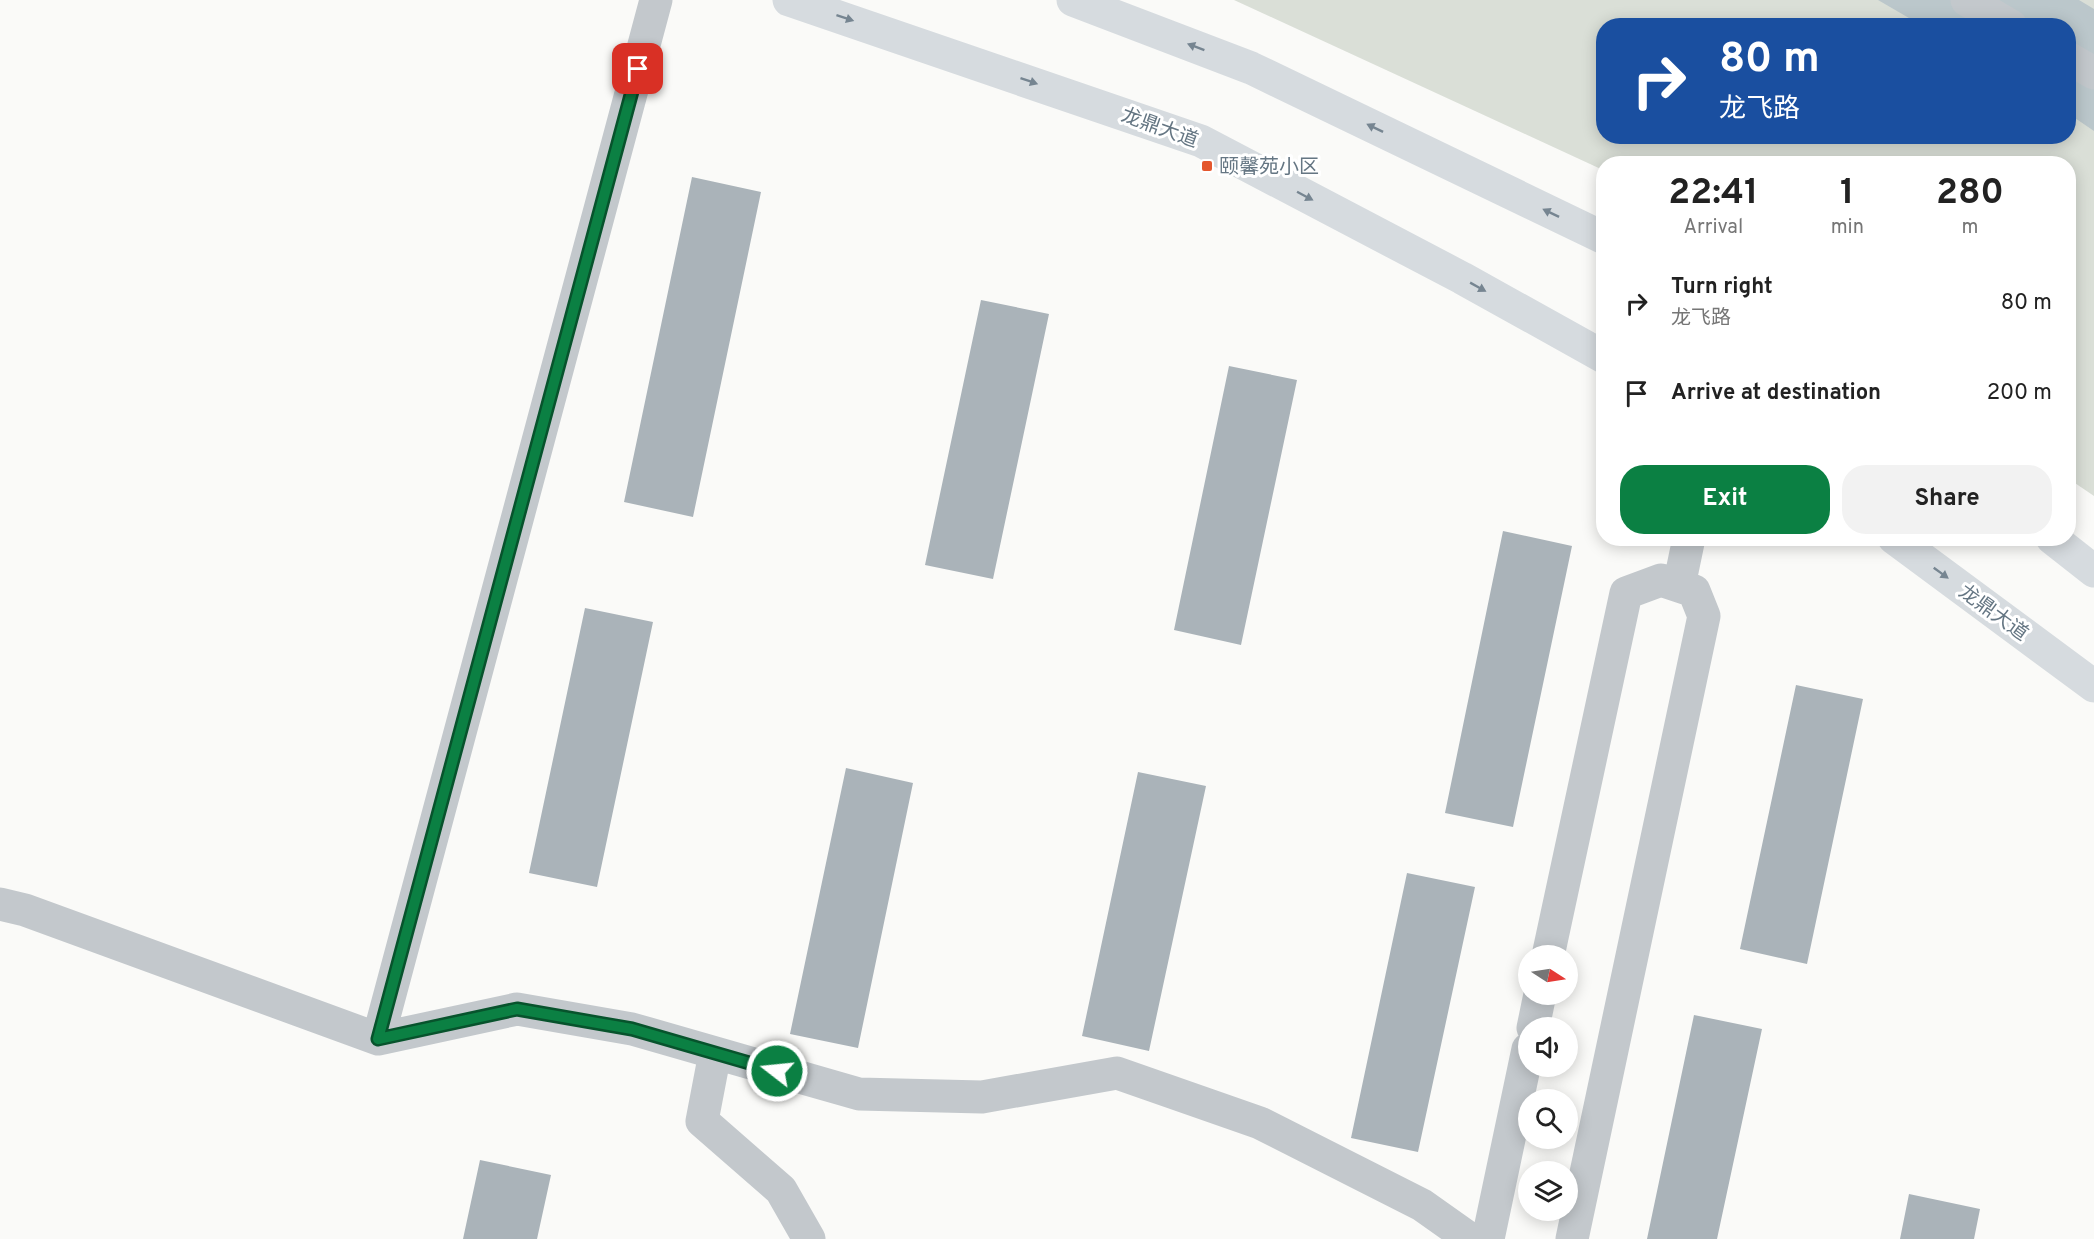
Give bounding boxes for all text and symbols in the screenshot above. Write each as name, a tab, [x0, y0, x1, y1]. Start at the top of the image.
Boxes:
one-way arrow	[836, 14, 854, 23]
text: 80 m	[1719, 34, 1820, 87]
one-way arrow	[1187, 42, 1205, 52]
icon: right	[1620, 42, 1698, 120]
pin	[612, 43, 663, 94]
icon: arrive	[621, 52, 654, 85]
one-way arrow	[1020, 77, 1038, 87]
text: 龙飞路	[1719, 93, 1800, 127]
street label: 龙鼎大道	[1117, 103, 1201, 155]
one-way arrow	[1367, 123, 1384, 133]
place label: 颐馨苑小区	[1219, 155, 1319, 181]
marker: 颐馨苑小区	[1200, 159, 1214, 173]
text: 22:41	[1668, 171, 1758, 217]
text: 1	[1840, 171, 1854, 217]
text: 280	[1936, 171, 2004, 217]
one-way arrow	[1297, 191, 1314, 201]
one-way arrow	[1542, 208, 1559, 217]
text: Arrival	[1684, 215, 1743, 241]
text: min	[1831, 215, 1864, 241]
text: m	[1961, 215, 1978, 241]
text: Turn right	[1671, 274, 1773, 301]
one-way arrow	[1470, 282, 1487, 292]
icon: right	[1620, 287, 1653, 320]
text: 80 m	[2001, 290, 2052, 317]
text: 龙飞路	[1671, 306, 1731, 332]
icon: arrive	[1620, 377, 1653, 410]
text: Arrive at destination	[1671, 380, 1881, 407]
text: 200 m	[1987, 380, 2052, 407]
button: Exit	[1620, 465, 1830, 534]
button: Share	[1842, 465, 2052, 534]
one-way arrow	[1933, 567, 1949, 579]
street label: 龙鼎大道	[1953, 580, 2033, 648]
north arrow	[1518, 945, 1578, 1005]
map controls	[1518, 945, 1578, 1221]
button: sound	[1518, 1017, 1578, 1077]
position arrow	[745, 1039, 809, 1103]
button: search	[1518, 1089, 1578, 1149]
button: layers	[1518, 1161, 1578, 1221]

